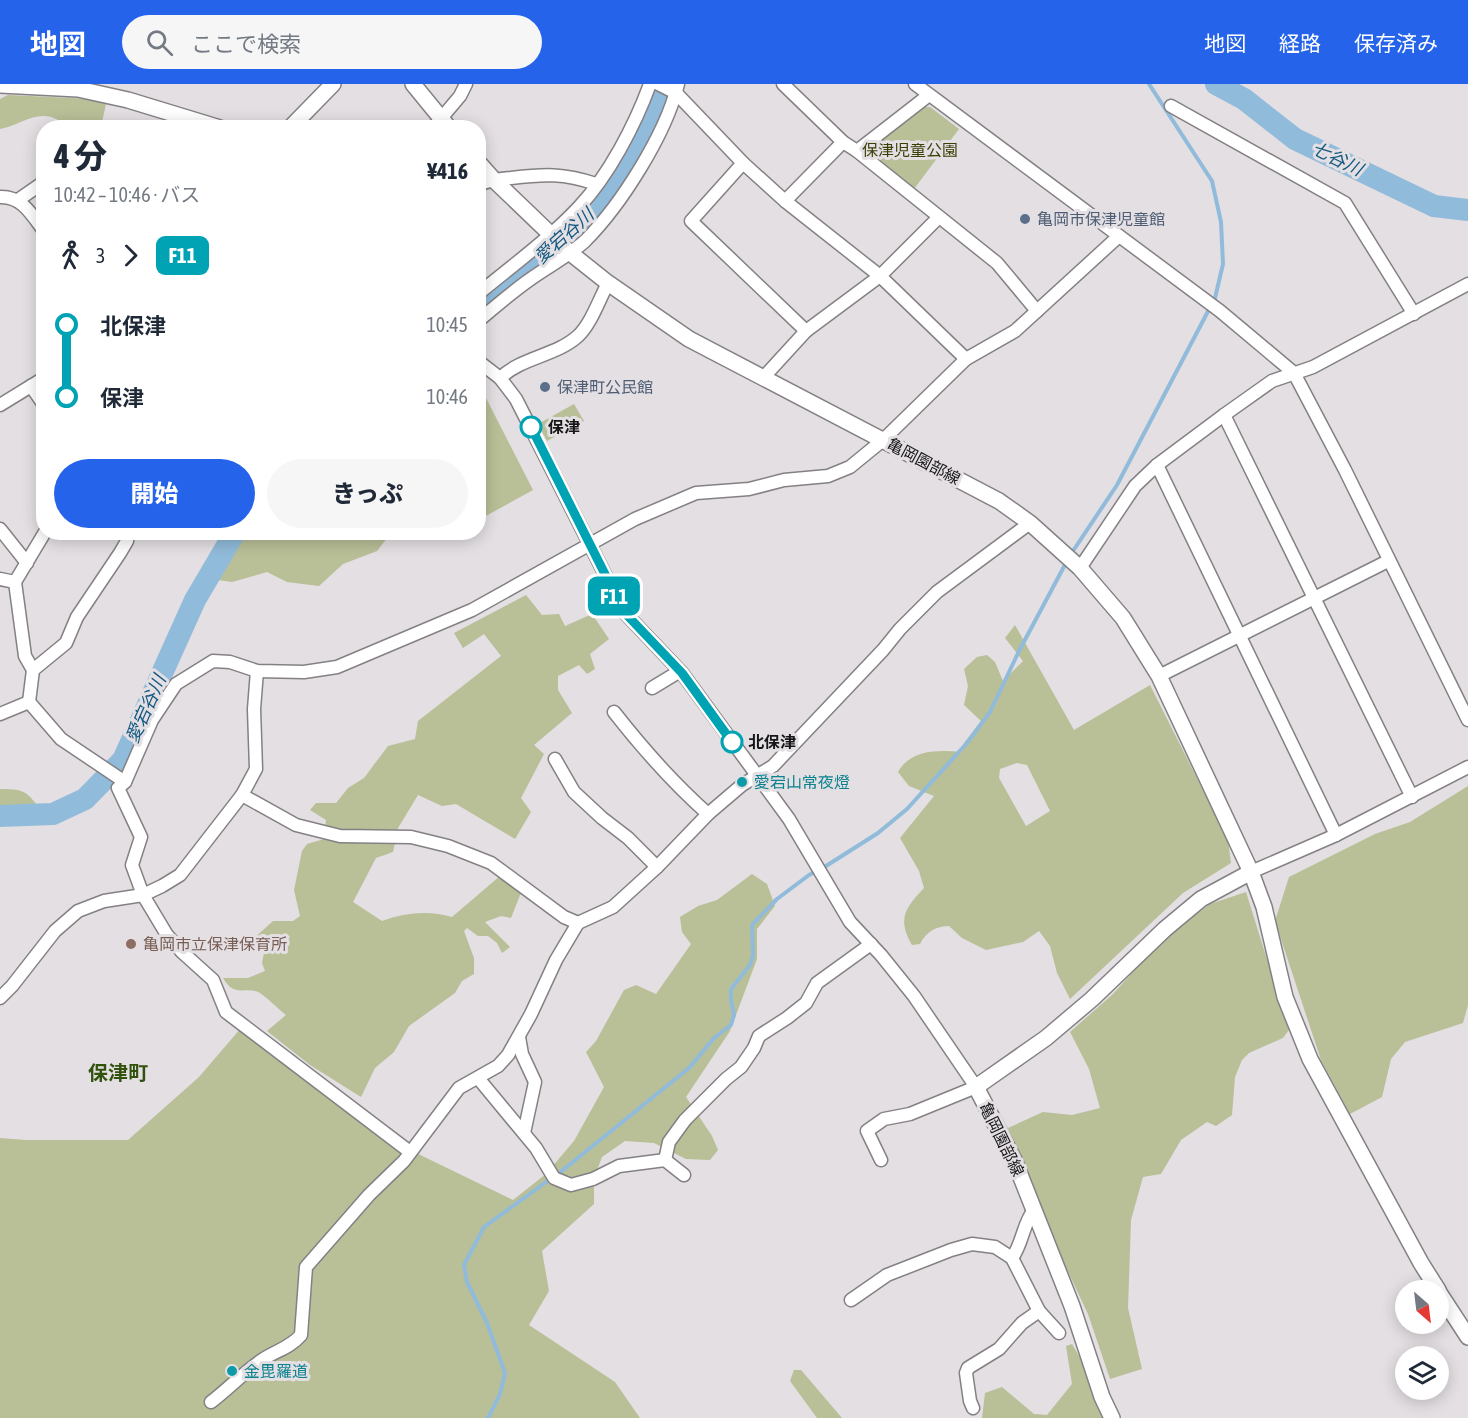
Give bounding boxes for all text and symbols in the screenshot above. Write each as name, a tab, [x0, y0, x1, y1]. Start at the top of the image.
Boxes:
search box	[122, 15, 542, 69]
icon: search	[143, 26, 176, 59]
text: 地図	[30, 28, 86, 60]
text: ここで検索	[191, 31, 301, 57]
text: 地図	[1204, 31, 1246, 55]
text: 経路	[1279, 31, 1321, 55]
text: 保存済み	[1354, 31, 1438, 55]
text: 4 分	[54, 137, 107, 175]
water label: 七谷川	[1308, 137, 1368, 181]
park label: 保津児童公園	[862, 141, 958, 159]
text: ¥416	[427, 158, 468, 184]
text: 10:42 – 10:46 · バス	[54, 183, 200, 206]
water label: 愛宕谷川	[530, 202, 599, 268]
place label: 亀岡市保津児童館	[1037, 210, 1165, 228]
marker: 亀岡市保津児童館	[1018, 212, 1032, 226]
icon: walk	[54, 239, 87, 272]
icon: forward	[114, 239, 147, 272]
text: F11	[168, 243, 197, 267]
text: 3	[96, 244, 105, 267]
text: 北保津	[100, 313, 166, 339]
text: 10:45	[426, 313, 468, 336]
place label: 保津町公民館	[557, 378, 653, 396]
marker: 保津町公民館	[538, 380, 552, 394]
text: 保津	[100, 385, 144, 411]
text: 10:46	[426, 385, 468, 408]
marker: 保津	[520, 416, 542, 438]
place label: 保津	[548, 418, 580, 436]
street label: 亀岡園部線	[884, 434, 964, 488]
button: 開始	[54, 459, 255, 528]
button: きっぷ	[267, 459, 468, 528]
line badge: F11	[580, 576, 648, 616]
text: F11	[600, 584, 628, 608]
water label: 愛宕谷川	[121, 670, 171, 746]
marker: 北保津	[721, 731, 743, 753]
place label: 北保津	[748, 733, 796, 751]
place label: 愛宕山常夜燈	[754, 773, 850, 791]
marker: 愛宕山常夜燈	[735, 775, 749, 789]
place label: 亀岡市立保津保育所	[143, 935, 287, 953]
marker: 亀岡市立保津保育所	[124, 937, 138, 951]
district label: 保津町	[88, 1061, 148, 1084]
street label: 亀岡園部線	[976, 1099, 1028, 1179]
north arrow	[1395, 1280, 1449, 1334]
map controls	[1395, 1280, 1449, 1400]
button: layers	[1395, 1346, 1449, 1400]
place label: 金毘羅道	[244, 1362, 308, 1380]
marker: 金毘羅道	[225, 1364, 239, 1378]

